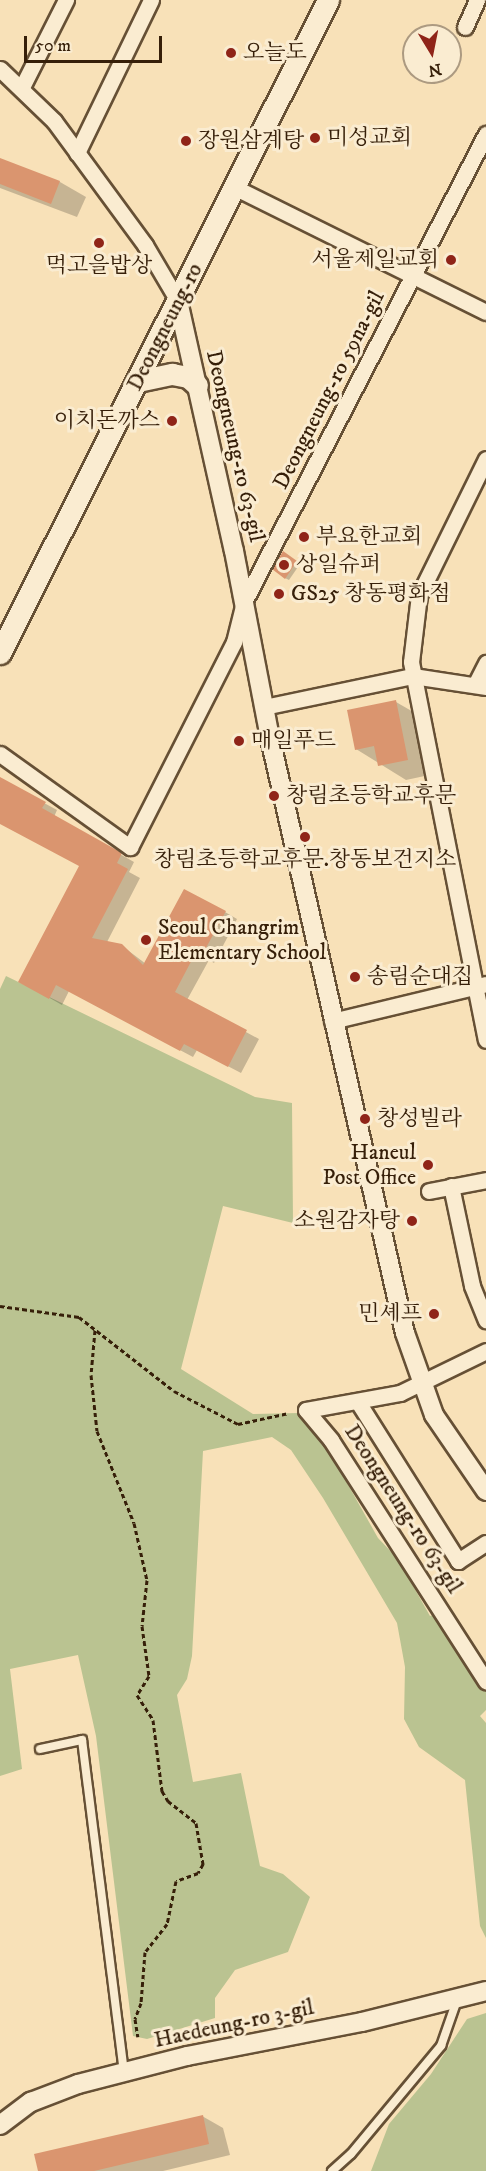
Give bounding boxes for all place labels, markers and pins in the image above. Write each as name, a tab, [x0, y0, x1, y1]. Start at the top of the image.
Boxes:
place label: 오늘도	[243, 40, 307, 66]
marker: 오늘도	[224, 46, 238, 60]
place label: 미성교회	[327, 125, 412, 151]
place label: 장원삼계탕	[198, 128, 304, 154]
marker: 미성교회	[308, 131, 322, 145]
marker: 장원삼계탕	[179, 134, 193, 148]
marker: 먹고을밥상	[92, 236, 106, 250]
place label: 서울제일교회	[311, 247, 439, 273]
place label: 먹고을밥상	[46, 253, 152, 279]
marker: 서울제일교회	[444, 253, 458, 267]
place label: 이치돈까스	[54, 408, 160, 434]
marker: 이치돈까스	[165, 414, 179, 428]
place label: 부요한교회	[316, 524, 422, 550]
marker: 부요한교회	[297, 530, 311, 544]
place label: 상일슈퍼	[296, 552, 381, 578]
marker: 상일슈퍼	[277, 558, 291, 572]
place label: GS25 창동평화점	[291, 581, 451, 607]
marker: GS25 창동평화점	[272, 587, 286, 601]
place label: 매일푸드	[251, 728, 336, 754]
marker: 매일푸드	[232, 734, 246, 748]
place label: 창림초등학교후문	[286, 783, 456, 809]
marker: 창림초등학교후문	[267, 789, 281, 803]
marker: 창림초등학교후문.창동보건지소	[298, 830, 312, 844]
place label: 창림초등학교후문.창동보건지소	[154, 847, 456, 873]
place label: Seoul Changrim Elementary School	[158, 914, 326, 966]
marker: Seoul Changrim Elementary School	[139, 933, 153, 947]
place label: 송림순대집	[367, 964, 473, 990]
marker: 송림순대집	[348, 970, 362, 984]
place label: 창성빌라	[377, 1106, 462, 1132]
marker: 창성빌라	[358, 1112, 372, 1126]
place label: Haneul Post Office	[323, 1139, 416, 1190]
marker: Haneul Post Office	[421, 1158, 435, 1172]
place label: 소원감자탕	[294, 1208, 400, 1234]
marker: 소원감자탕	[405, 1214, 419, 1228]
place label: 민셰프	[358, 1301, 422, 1327]
marker: 민셰프	[427, 1307, 441, 1321]

